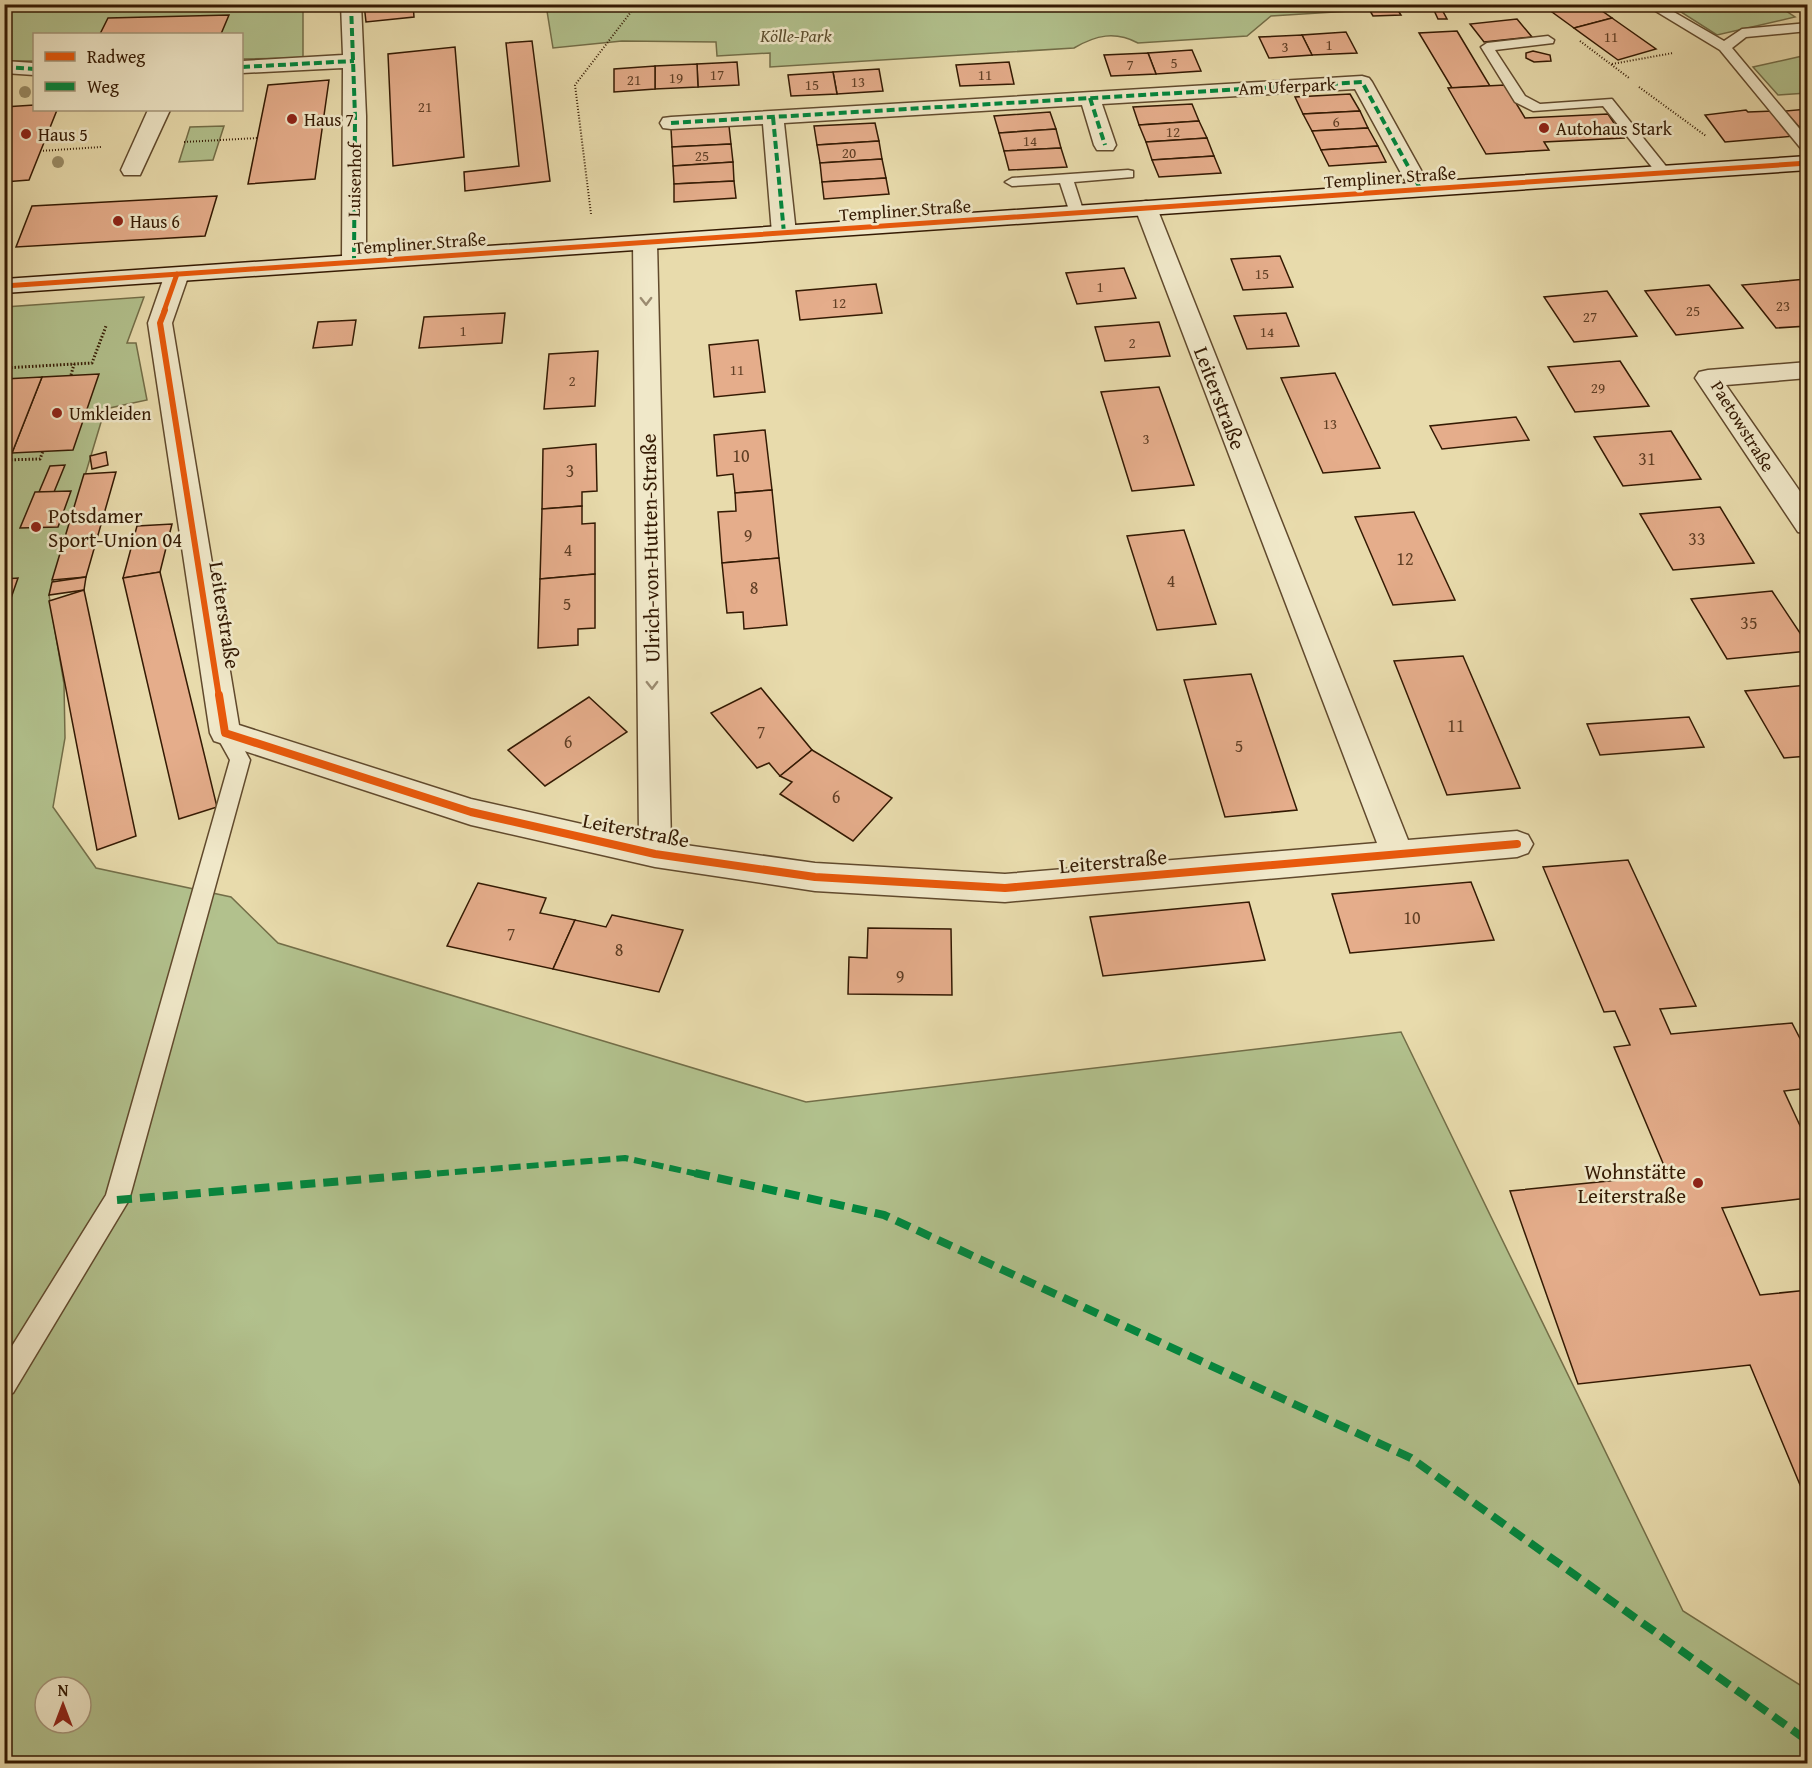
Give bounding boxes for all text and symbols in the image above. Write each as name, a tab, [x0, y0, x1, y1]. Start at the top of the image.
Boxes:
park label: Kölle-Park	[759, 22, 833, 49]
house number: 11	[1604, 26, 1618, 47]
legend	[33, 33, 243, 111]
house number: 1	[1325, 34, 1333, 55]
house number: 3	[1281, 36, 1289, 57]
text: Radweg	[87, 43, 145, 70]
house number: 5	[1170, 52, 1178, 73]
house number: 7	[1126, 54, 1134, 75]
house number: 17	[710, 64, 724, 85]
house number: 11	[978, 64, 992, 85]
house number: 19	[669, 67, 683, 88]
house number: 21	[627, 69, 641, 90]
street label: Am Uferpark	[1237, 70, 1337, 102]
house number: 13	[851, 71, 865, 92]
text: Weg	[87, 73, 119, 100]
house number: 15	[805, 74, 819, 95]
house number: 21	[418, 96, 432, 117]
place label: Haus 7	[304, 106, 354, 133]
house number: 6	[1332, 111, 1340, 132]
marker: Haus 7	[285, 112, 299, 126]
place label: Autohaus Stark	[1556, 115, 1673, 142]
place label: Haus 5	[38, 121, 88, 148]
house number: 12	[1166, 121, 1180, 142]
marker: Autohaus Stark	[1537, 121, 1551, 135]
marker: Haus 5	[19, 127, 33, 141]
house number: 14	[1023, 130, 1037, 151]
street label: Luisenhof	[340, 140, 368, 217]
house number: 20	[842, 142, 856, 163]
house number: 25	[695, 145, 709, 166]
street label: Templiner Straße	[1323, 159, 1457, 195]
street label: Templiner Straße	[838, 192, 972, 228]
place label: Haus 6	[130, 208, 180, 235]
marker: Haus 6	[111, 214, 125, 228]
street label: Templiner Straße	[353, 225, 487, 261]
house number: 15	[1255, 263, 1269, 284]
house number: 1	[1096, 276, 1104, 297]
house number: 12	[832, 292, 846, 313]
house number: 23	[1776, 295, 1790, 316]
one-way arrow	[639, 296, 652, 305]
house number: 25	[1686, 300, 1700, 321]
house number: 27	[1583, 306, 1597, 327]
house number: 1	[459, 320, 467, 341]
house number: 14	[1260, 321, 1274, 342]
house number: 2	[1128, 332, 1136, 353]
street label: Leiterstraße	[1186, 342, 1254, 454]
house number: 11	[730, 359, 744, 380]
house number: 2	[568, 370, 576, 391]
street label: Paetowstraße	[1704, 375, 1782, 477]
house number: 29	[1591, 377, 1605, 398]
place label: Umkleiden	[69, 400, 151, 427]
marker: Umkleiden	[50, 406, 64, 420]
house number: 13	[1323, 413, 1337, 434]
house number: 3	[1142, 428, 1150, 449]
street label: Ulrich-von-Hutten-Straße	[632, 433, 667, 663]
house number: 10	[732, 442, 750, 469]
house number: 31	[1638, 445, 1656, 472]
house number: 3	[566, 457, 574, 484]
place label: Potsdamer Sport-Union 04	[48, 500, 182, 555]
marker: Potsdamer Sport-Union 04	[29, 520, 43, 534]
house number: 9	[744, 522, 752, 549]
house number: 33	[1688, 525, 1706, 552]
house number: 4	[564, 536, 572, 563]
house number: 12	[1396, 545, 1414, 572]
street label: Leiterstraße	[201, 559, 249, 671]
house number: 4	[1167, 567, 1175, 594]
house number: 8	[750, 574, 758, 601]
house number: 5	[563, 590, 571, 617]
house number: 35	[1740, 609, 1758, 636]
one-way arrow	[646, 680, 658, 689]
house number: 11	[1447, 712, 1465, 739]
house number: 7	[757, 718, 765, 745]
house number: 6	[564, 728, 572, 755]
house number: 5	[1235, 732, 1243, 759]
house number: 6	[832, 783, 840, 810]
street label: Leiterstraße	[580, 804, 692, 856]
street label: Leiterstraße	[1058, 841, 1168, 881]
house number: 10	[1403, 904, 1421, 931]
house number: 7	[507, 920, 515, 947]
house number: 8	[615, 936, 623, 963]
house number: 9	[896, 963, 904, 990]
place label: Wohnstätte Leiterstraße	[1578, 1156, 1686, 1211]
marker: Wohnstätte Leiterstraße	[1691, 1176, 1705, 1190]
north arrow	[33, 1675, 93, 1735]
text: N	[58, 1678, 69, 1702]

